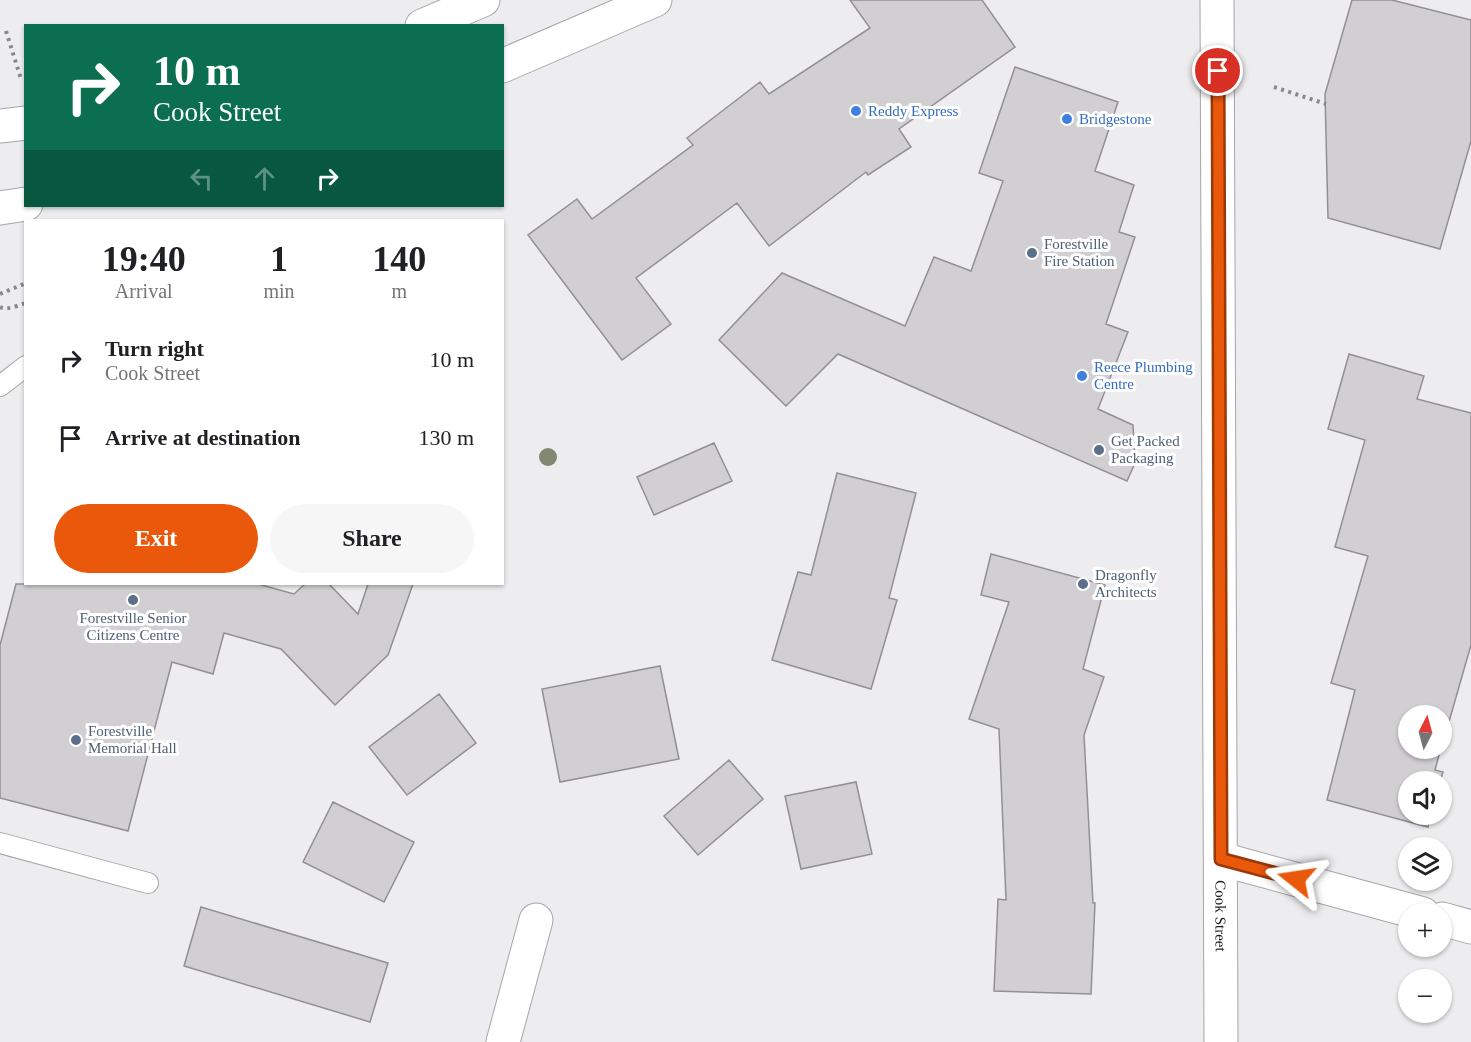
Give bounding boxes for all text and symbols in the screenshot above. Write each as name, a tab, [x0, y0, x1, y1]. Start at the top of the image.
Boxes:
pin	[1192, 45, 1243, 96]
icon: right	[54, 48, 132, 126]
text: 10 m	[153, 48, 241, 94]
icon: arrive	[1201, 54, 1234, 87]
text: Cook Street	[153, 97, 281, 127]
place label: Reddy Express	[868, 103, 959, 119]
marker: Reddy Express	[849, 104, 863, 118]
place label: Bridgestone	[1079, 111, 1152, 127]
marker: Bridgestone	[1060, 112, 1074, 126]
icon: left	[185, 162, 218, 195]
icon: ahead	[248, 162, 281, 195]
icon: right	[311, 162, 344, 195]
place label: Forestville Fire Station	[1044, 236, 1115, 269]
text: 19:40	[102, 239, 186, 279]
text: 1	[270, 239, 288, 279]
text: 140	[372, 239, 426, 279]
marker: Forestville Fire Station	[1025, 246, 1039, 260]
text: Arrival	[115, 280, 173, 302]
text: min	[263, 280, 295, 302]
text: m	[392, 280, 407, 302]
text: Turn right	[105, 336, 204, 361]
icon: right	[54, 344, 87, 377]
text: 10 m	[429, 347, 474, 372]
place label: Reece Plumbing Centre	[1094, 359, 1193, 392]
text: Cook Street	[105, 362, 200, 384]
marker: Reece Plumbing Centre	[1075, 369, 1089, 383]
icon: arrive	[54, 422, 87, 455]
text: Arrive at destination	[105, 425, 301, 450]
text: 130 m	[418, 425, 474, 450]
place label: Get Packed Packaging	[1111, 433, 1180, 466]
marker: Get Packed Packaging	[1092, 443, 1106, 457]
button: Exit	[54, 504, 258, 573]
button: Share	[270, 504, 474, 573]
place label: Dragonfly Architects	[1095, 567, 1157, 600]
marker: Dragonfly Architects	[1076, 577, 1090, 591]
marker: Forestville Senior Citizens Centre	[126, 593, 140, 607]
place label: Forestville Senior Citizens Centre	[79, 610, 187, 643]
north arrow	[1398, 705, 1452, 759]
map controls	[1398, 705, 1452, 1023]
place label: Forestville Memorial Hall	[88, 723, 177, 756]
marker: Forestville Memorial Hall	[69, 733, 83, 747]
button: sound	[1398, 771, 1452, 825]
button: layers	[1398, 837, 1452, 891]
position arrow	[1264, 847, 1328, 911]
street label: Cook Street	[1212, 880, 1229, 953]
button: +	[1398, 903, 1452, 957]
button: −	[1398, 969, 1452, 1023]

